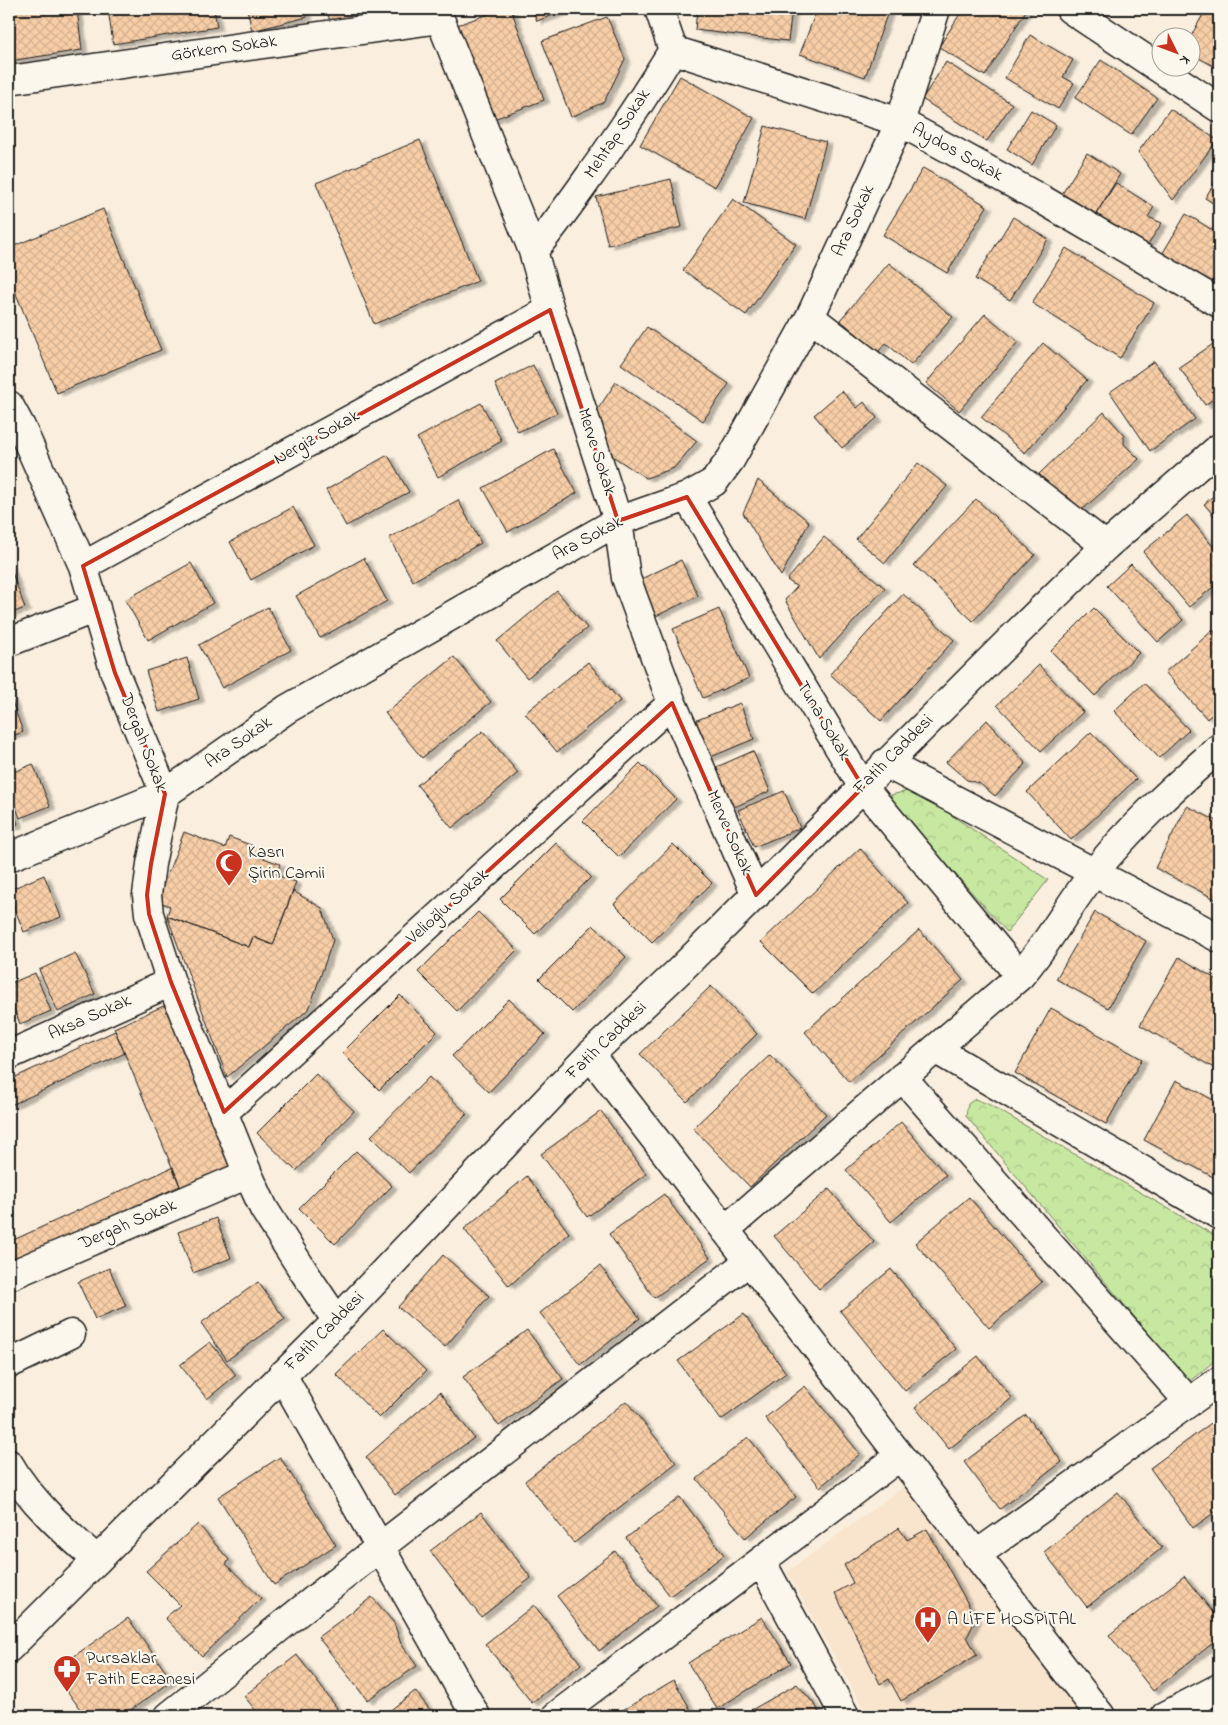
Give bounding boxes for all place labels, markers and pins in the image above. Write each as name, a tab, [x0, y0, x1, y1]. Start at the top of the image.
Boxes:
place label: Kasrı Şirin Camii	[248, 840, 325, 887]
mosque icon: Kasrı Şirin Camii	[214, 848, 244, 887]
hospital icon: A LİFE HOSPİTAL	[913, 1605, 943, 1644]
place label: A LİFE HOSPİTAL	[947, 1607, 1076, 1633]
place label: Pursaklar Fatih Eczanesi	[85, 1646, 195, 1693]
pharmacy icon: Pursaklar Fatih Eczanesi	[52, 1654, 82, 1693]

